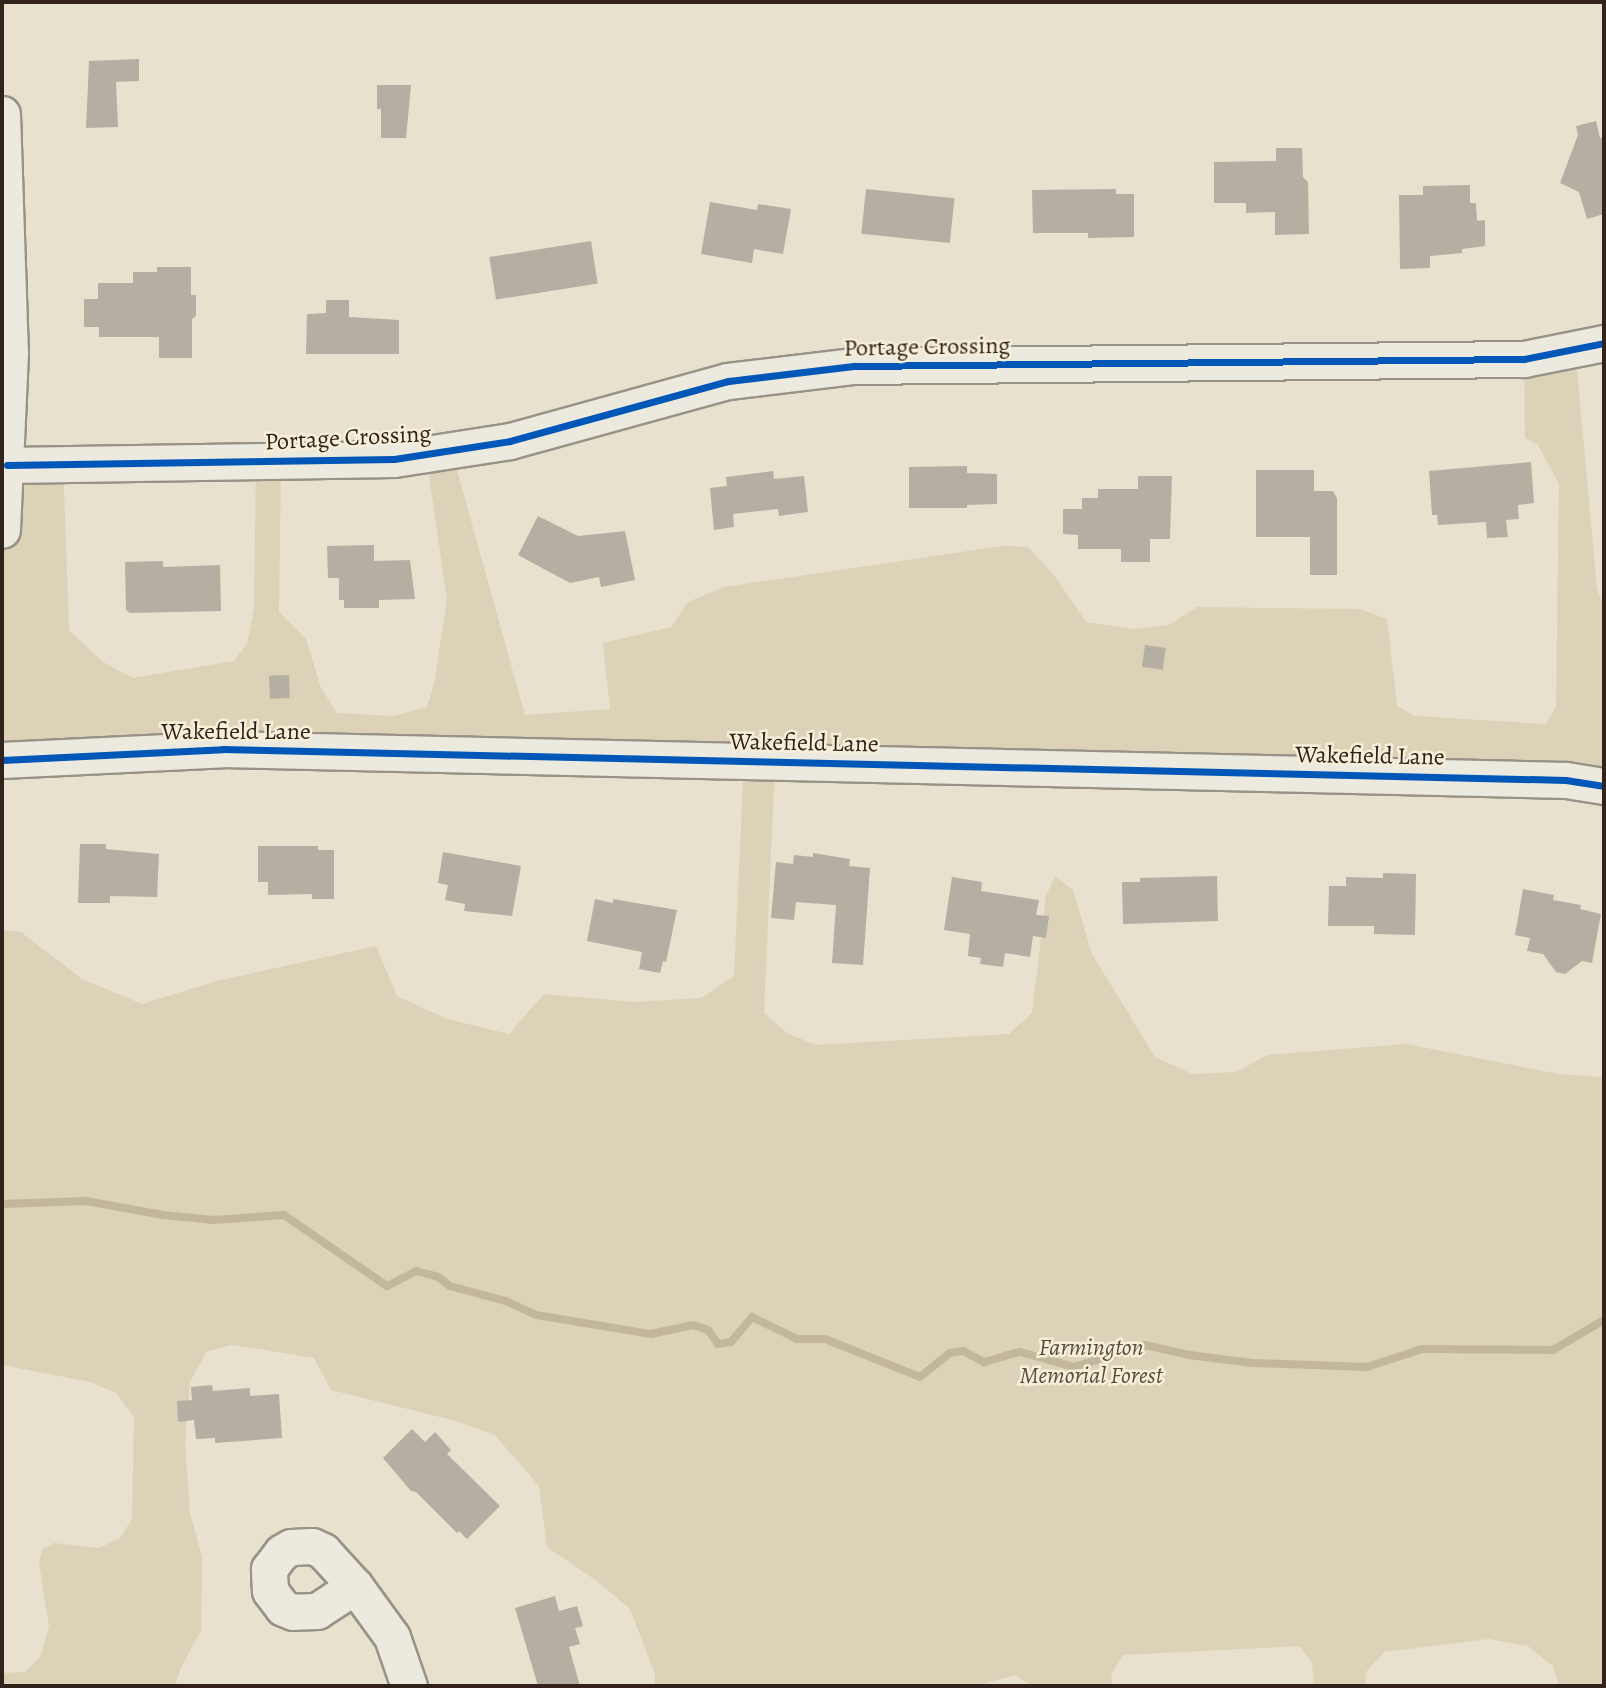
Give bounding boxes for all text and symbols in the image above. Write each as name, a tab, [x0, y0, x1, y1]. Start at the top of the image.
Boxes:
street label: Portage Crossing	[843, 331, 1011, 363]
street label: Portage Crossing	[264, 419, 432, 457]
street label: Wakefield Lane	[161, 718, 311, 746]
street label: Wakefield Lane	[729, 727, 879, 759]
street label: Wakefield Lane	[1295, 740, 1445, 772]
park label: Farmington Memorial Forest	[1019, 1334, 1163, 1390]

